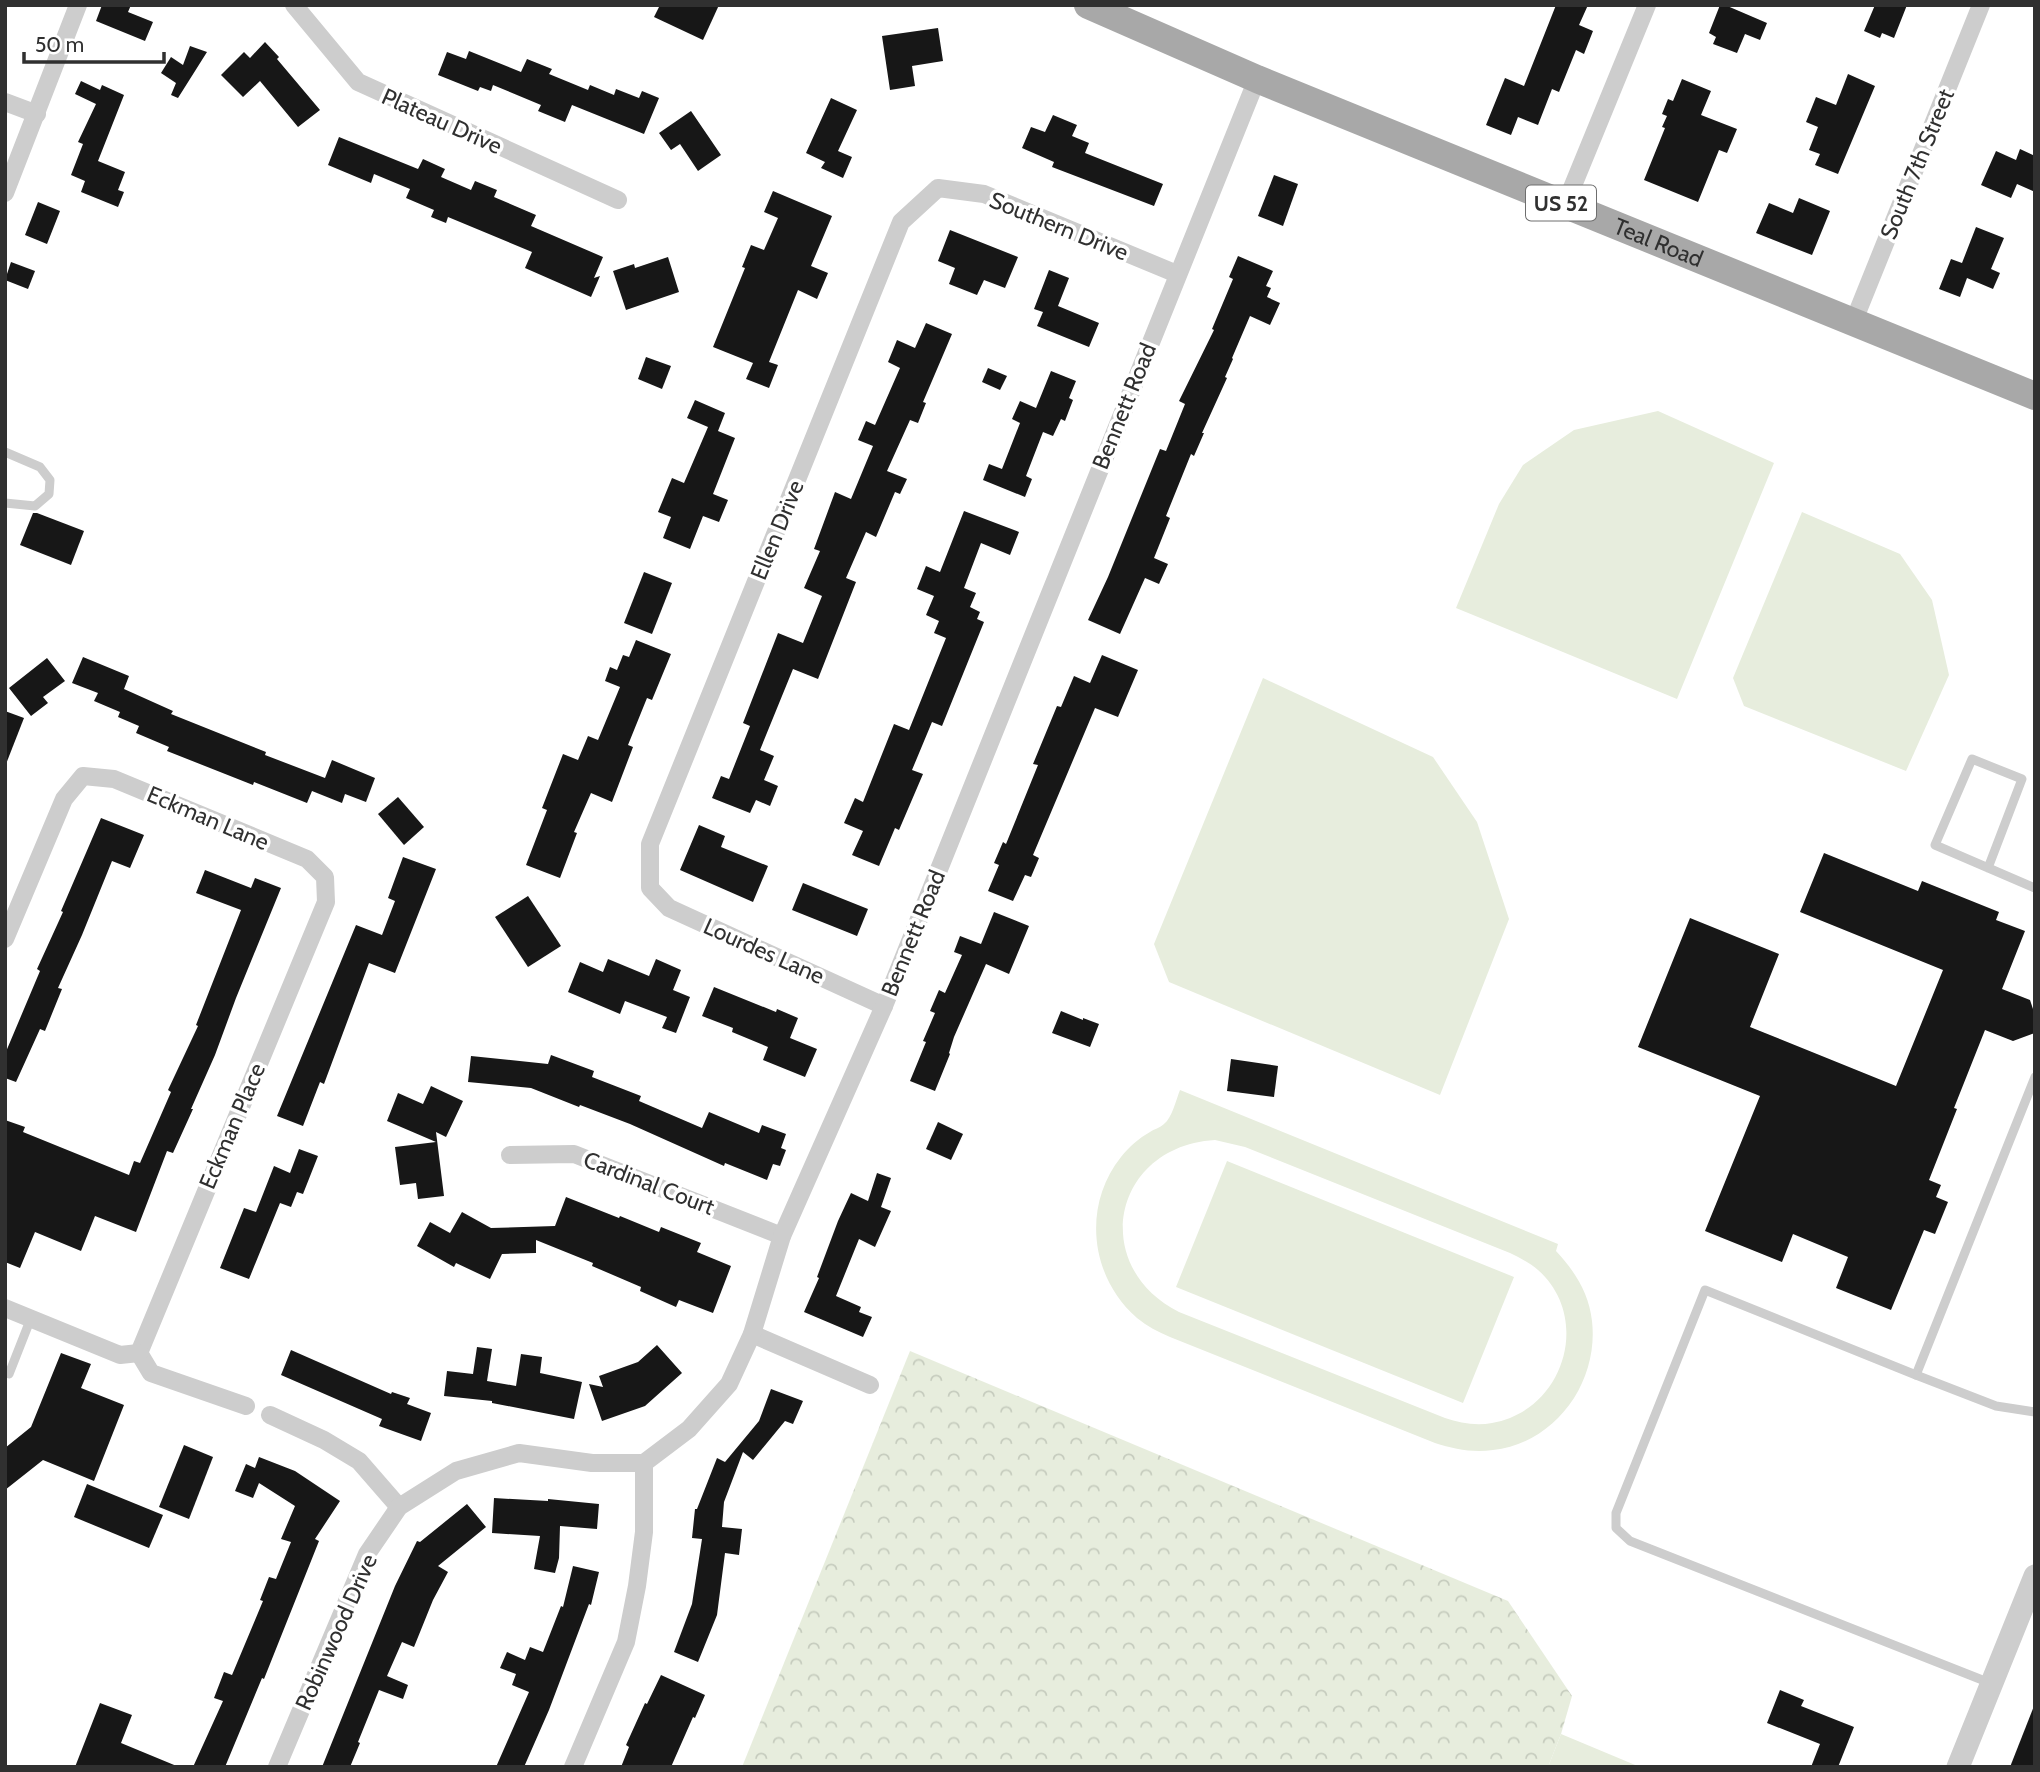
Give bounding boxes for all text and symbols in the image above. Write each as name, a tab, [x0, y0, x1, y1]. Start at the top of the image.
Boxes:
scale bar	[24, 21, 164, 65]
text: 50 m	[35, 32, 84, 57]
street label: Plateau Drive	[378, 82, 507, 160]
street label: South 7th Street	[1874, 85, 1960, 243]
street label: Southern Drive	[986, 185, 1133, 267]
road number: US 52	[1526, 186, 1596, 220]
street label: Teal Road	[1610, 212, 1707, 273]
street label: Bennett Road	[1086, 339, 1162, 473]
street label: Ellen Drive	[744, 476, 810, 584]
street label: Eckman Lane	[143, 780, 273, 856]
street label: Bennett Road	[875, 866, 951, 1000]
street label: Lourdes Lane	[699, 912, 829, 990]
street label: Eckman Place	[193, 1059, 271, 1193]
street label: Cardinal Court	[580, 1145, 719, 1221]
street label: Robinwood Drive	[289, 1549, 383, 1714]

